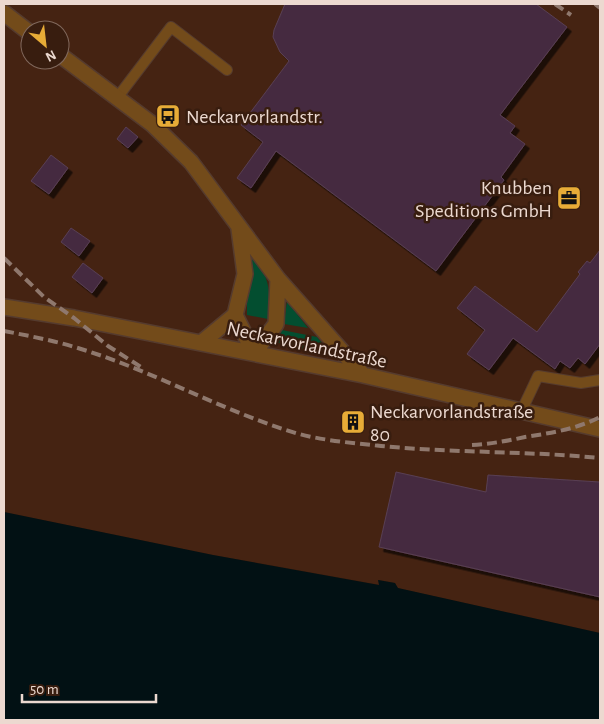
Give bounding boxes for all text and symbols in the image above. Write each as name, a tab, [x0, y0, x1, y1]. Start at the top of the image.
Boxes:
north arrow	[20, 20, 70, 70]
text: N	[43, 47, 58, 64]
bus stop icon: Neckarvorlandstr.	[155, 103, 181, 129]
place label: Neckarvorlandstr.	[186, 107, 323, 127]
place label: Knubben Speditions GmbH	[415, 178, 552, 221]
office icon: Knubben Speditions GmbH	[556, 185, 582, 211]
street label: Neckarvorlandstraße	[225, 318, 389, 372]
place label: Neckarvorlandstraße 80	[370, 402, 533, 445]
building icon: Neckarvorlandstraße 80	[340, 409, 366, 435]
scale bar	[22, 672, 156, 704]
text: 50 m	[30, 682, 59, 697]

